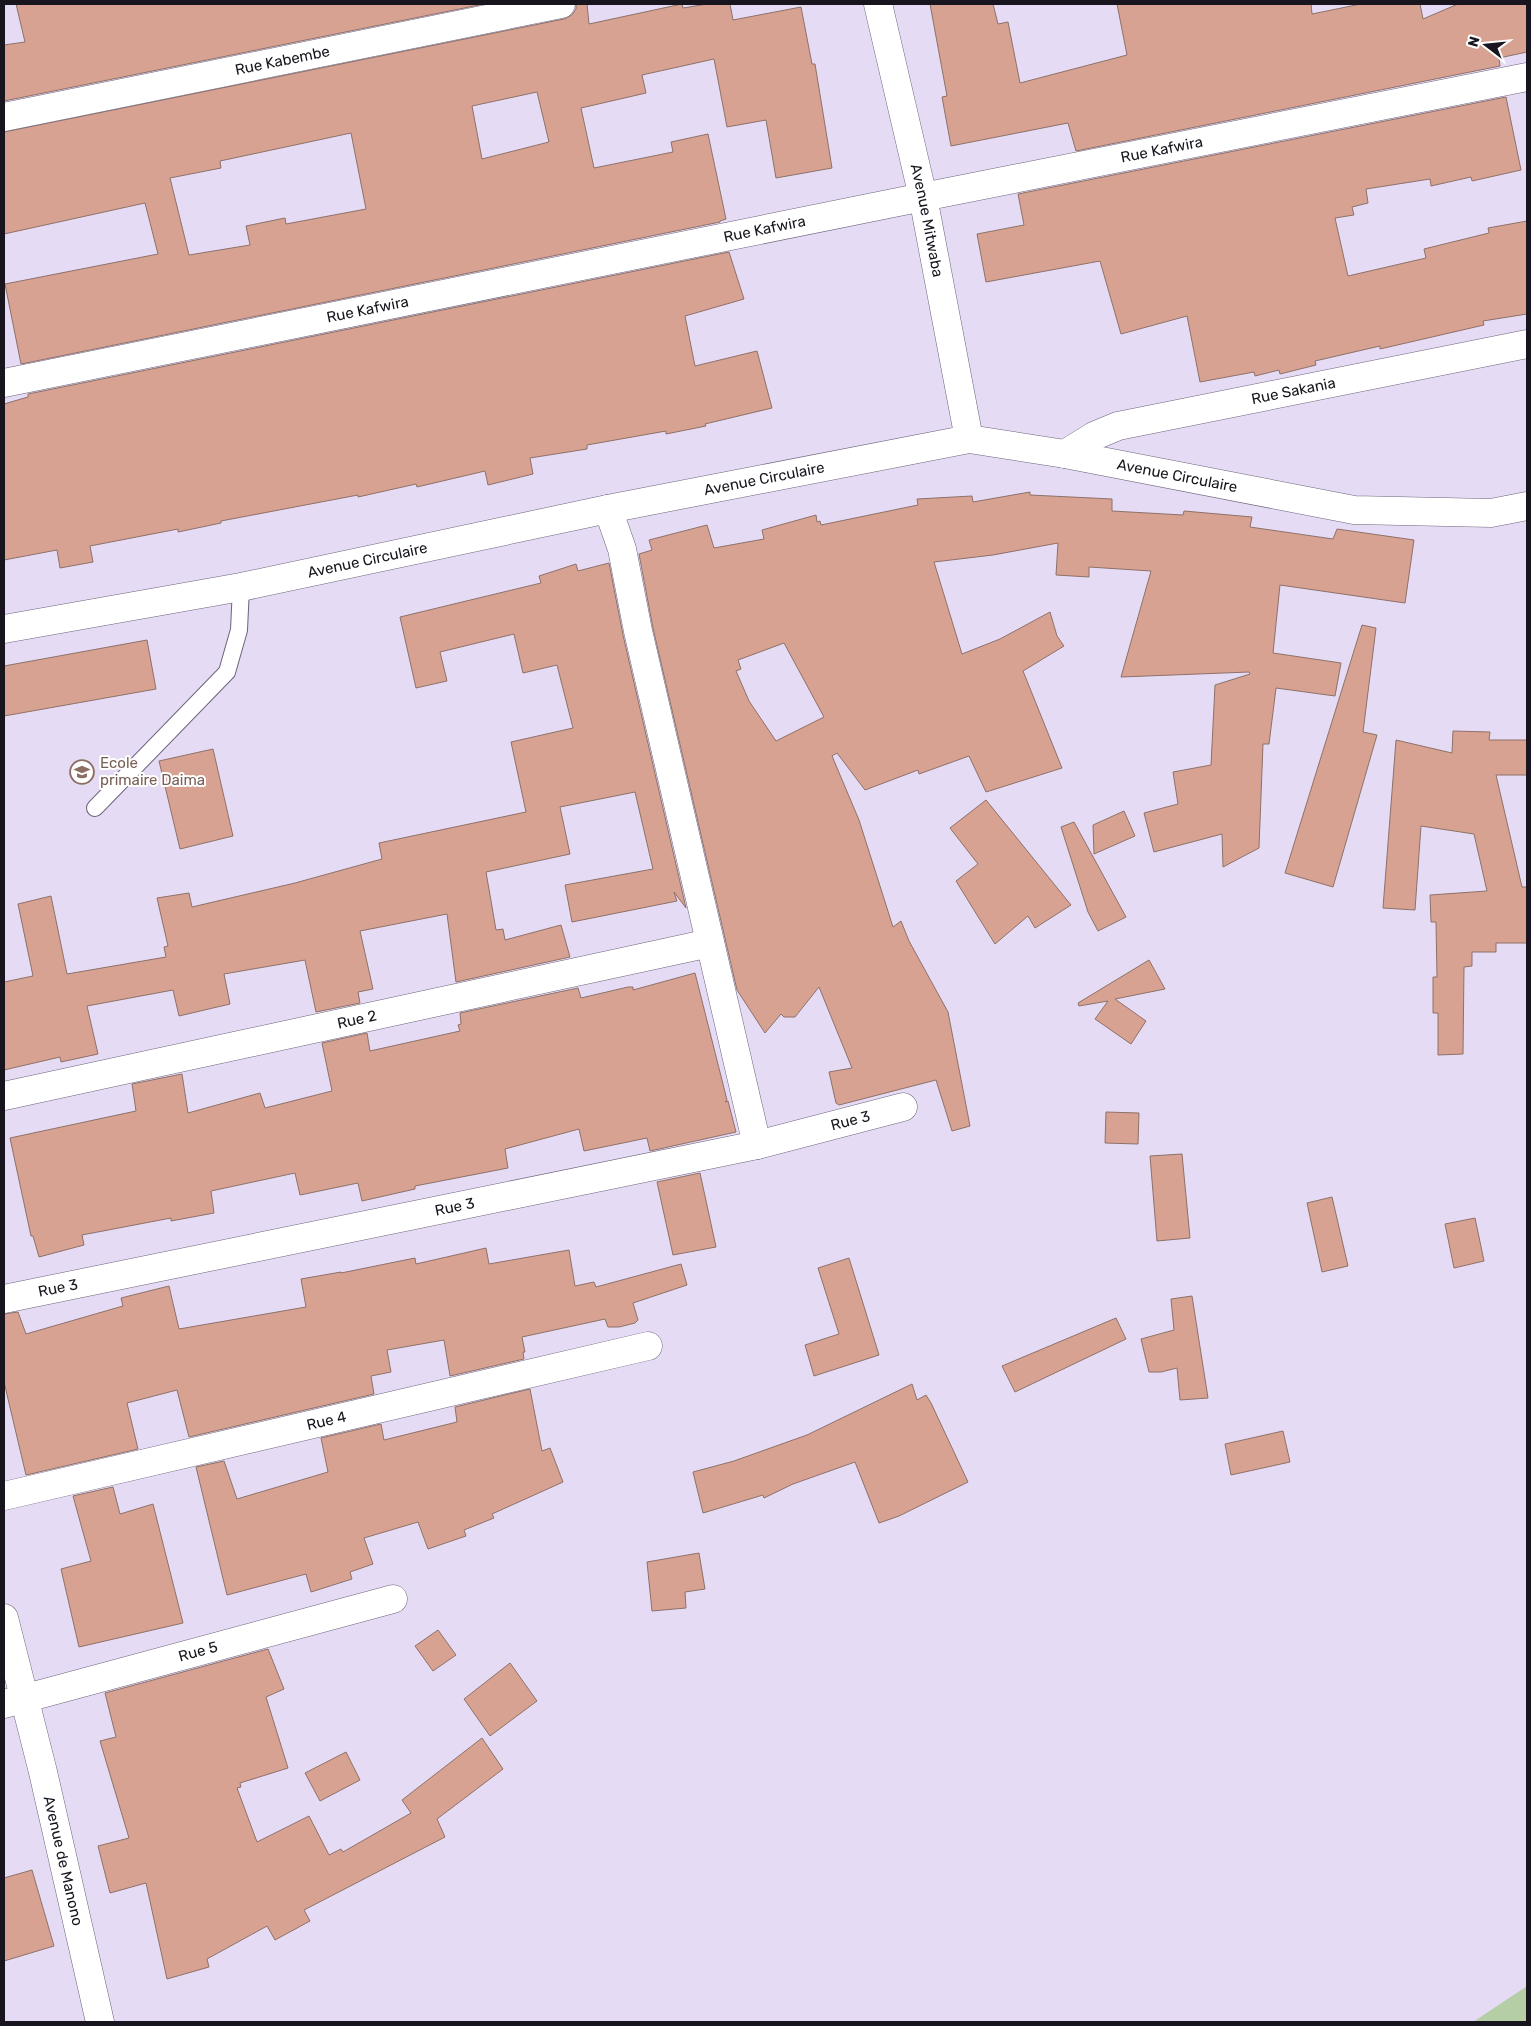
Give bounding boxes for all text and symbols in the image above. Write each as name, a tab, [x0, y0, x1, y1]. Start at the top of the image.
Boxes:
north arrow	[1461, 20, 1511, 70]
text: N	[1464, 34, 1484, 49]
street label: Rue Kabembe	[233, 42, 331, 79]
street label: Rue Kafwira	[1119, 133, 1204, 167]
street label: Avenue Mitwaba	[907, 162, 947, 279]
street label: Rue Kafwira	[722, 212, 807, 246]
street label: Rue Kafwira	[325, 292, 410, 326]
street label: Rue Sakania	[1250, 374, 1337, 408]
street label: Avenue Circulaire	[1115, 455, 1239, 496]
street label: Avenue Circulaire	[702, 458, 826, 499]
street label: Avenue Circulaire	[306, 539, 429, 582]
place label: Ecole primaire Daima	[100, 754, 205, 789]
school or university icon: Ecole primaire Daima	[69, 759, 95, 785]
street label: Rue 2	[335, 1006, 378, 1033]
street label: Rue 3	[829, 1107, 872, 1134]
street label: Rue 3	[433, 1194, 476, 1220]
street label: Rue 3	[37, 1275, 79, 1301]
street label: Rue 4	[305, 1408, 348, 1434]
street label: Rue 5	[176, 1638, 220, 1666]
street label: Avenue de Manono	[40, 1794, 87, 1928]

